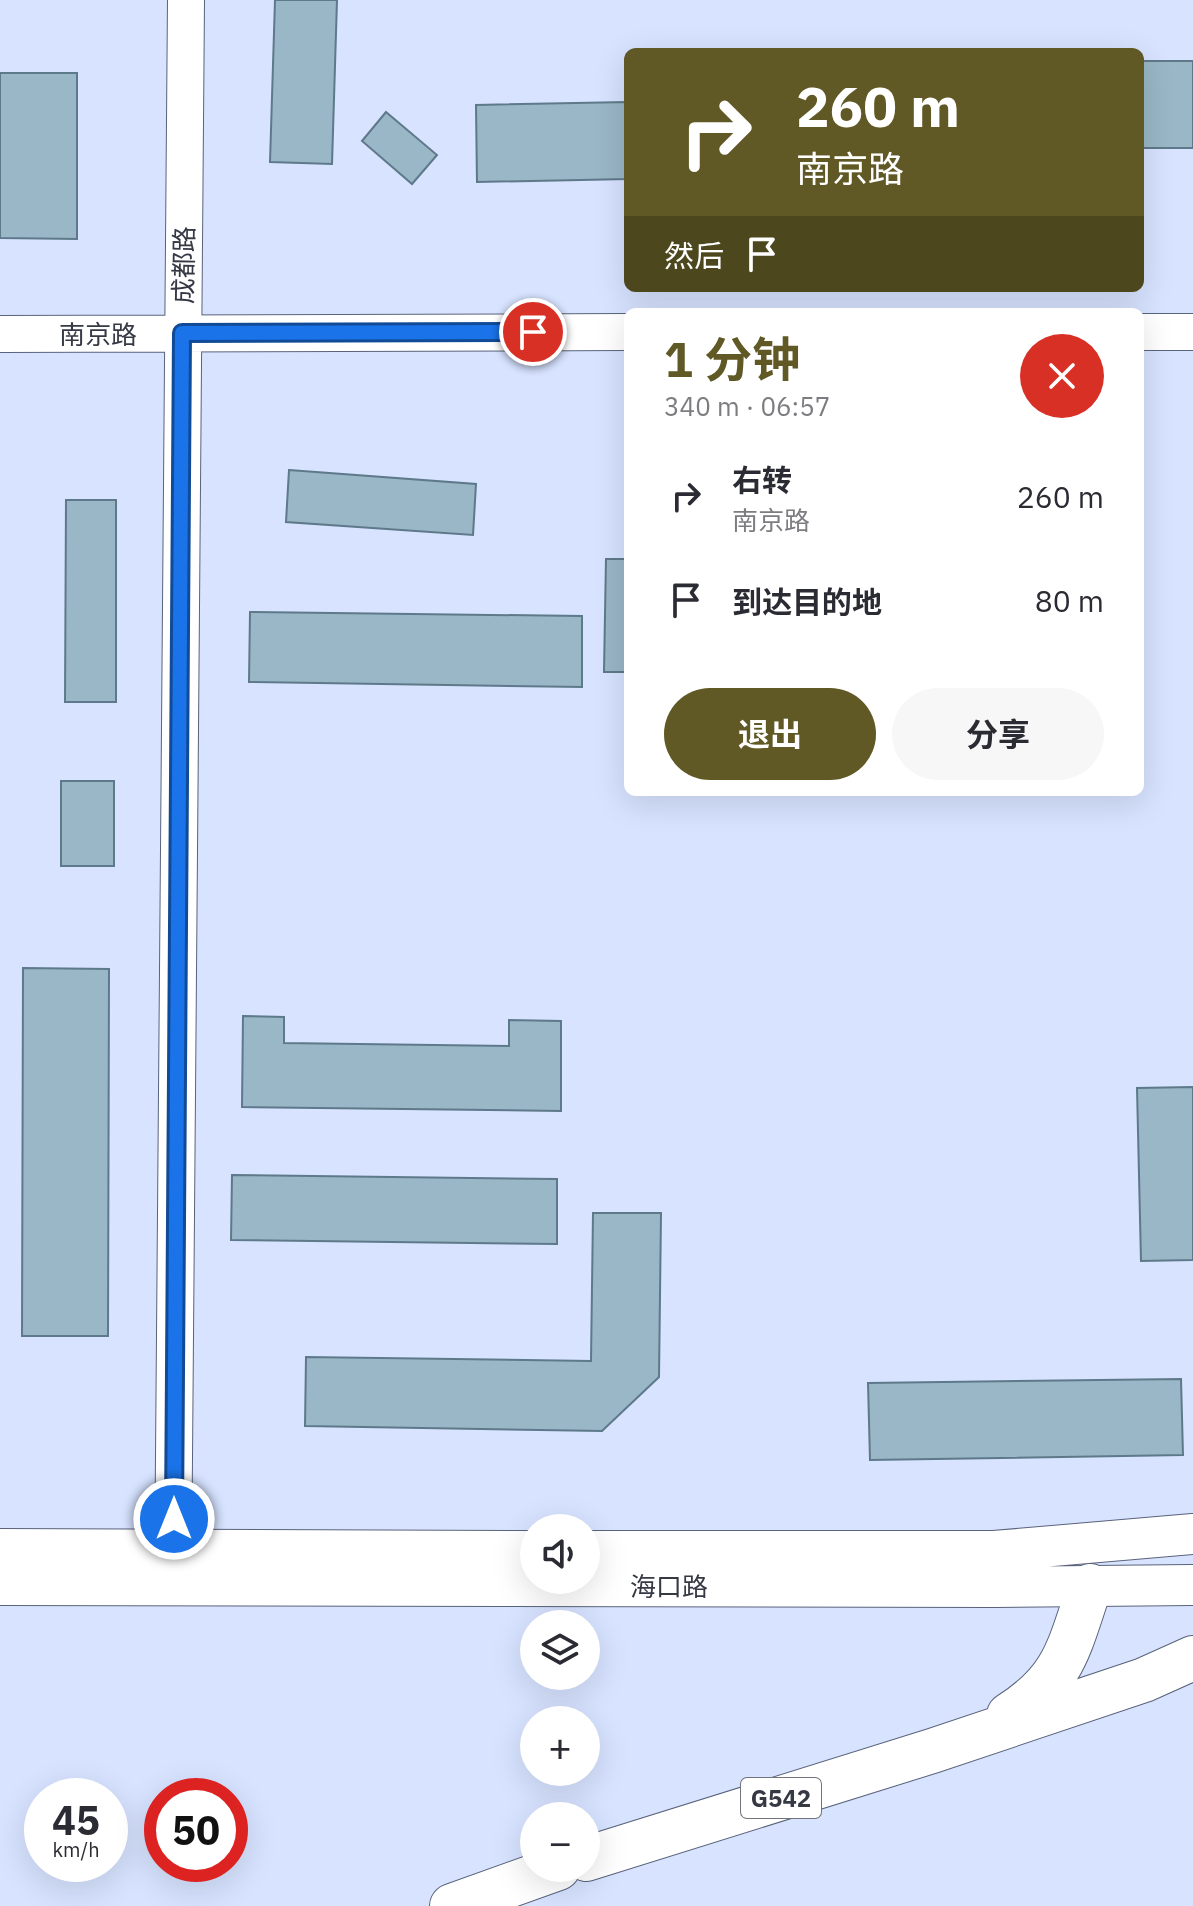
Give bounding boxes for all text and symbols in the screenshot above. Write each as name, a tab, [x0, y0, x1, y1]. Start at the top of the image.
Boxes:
text: 260 m	[796, 70, 960, 142]
icon: right	[664, 80, 768, 184]
text: 南京路	[796, 145, 904, 192]
street label: 成都路	[165, 226, 201, 304]
icon: arrive	[740, 232, 784, 276]
text: 然后	[664, 236, 724, 275]
pin	[499, 298, 567, 366]
icon: arrive	[511, 310, 555, 354]
street label: 南京路	[59, 317, 137, 351]
text: 1 分钟	[664, 328, 800, 390]
button: close	[1020, 334, 1104, 418]
text: 340 m · 06:57	[664, 389, 830, 423]
text: 右转	[732, 460, 792, 499]
icon: right	[664, 474, 708, 518]
text: 260 m	[1017, 477, 1104, 516]
text: 南京路	[732, 503, 810, 537]
icon: arrive	[664, 578, 708, 622]
text: 80 m	[1035, 581, 1104, 620]
text: 到达目的地	[732, 582, 882, 621]
button: 退出	[664, 688, 876, 780]
button: 分享	[892, 688, 1104, 780]
position arrow	[132, 1477, 216, 1561]
map controls	[520, 1514, 600, 1882]
button: sound	[520, 1514, 600, 1594]
street label: 海口路	[630, 1569, 708, 1603]
button: layers	[520, 1610, 600, 1690]
button: +	[520, 1706, 600, 1786]
speed limit sign: 50	[144, 1778, 248, 1882]
road number: G542	[741, 1778, 821, 1818]
text: 45	[52, 1794, 100, 1846]
button: −	[520, 1802, 600, 1882]
text: km/h	[52, 1836, 100, 1863]

